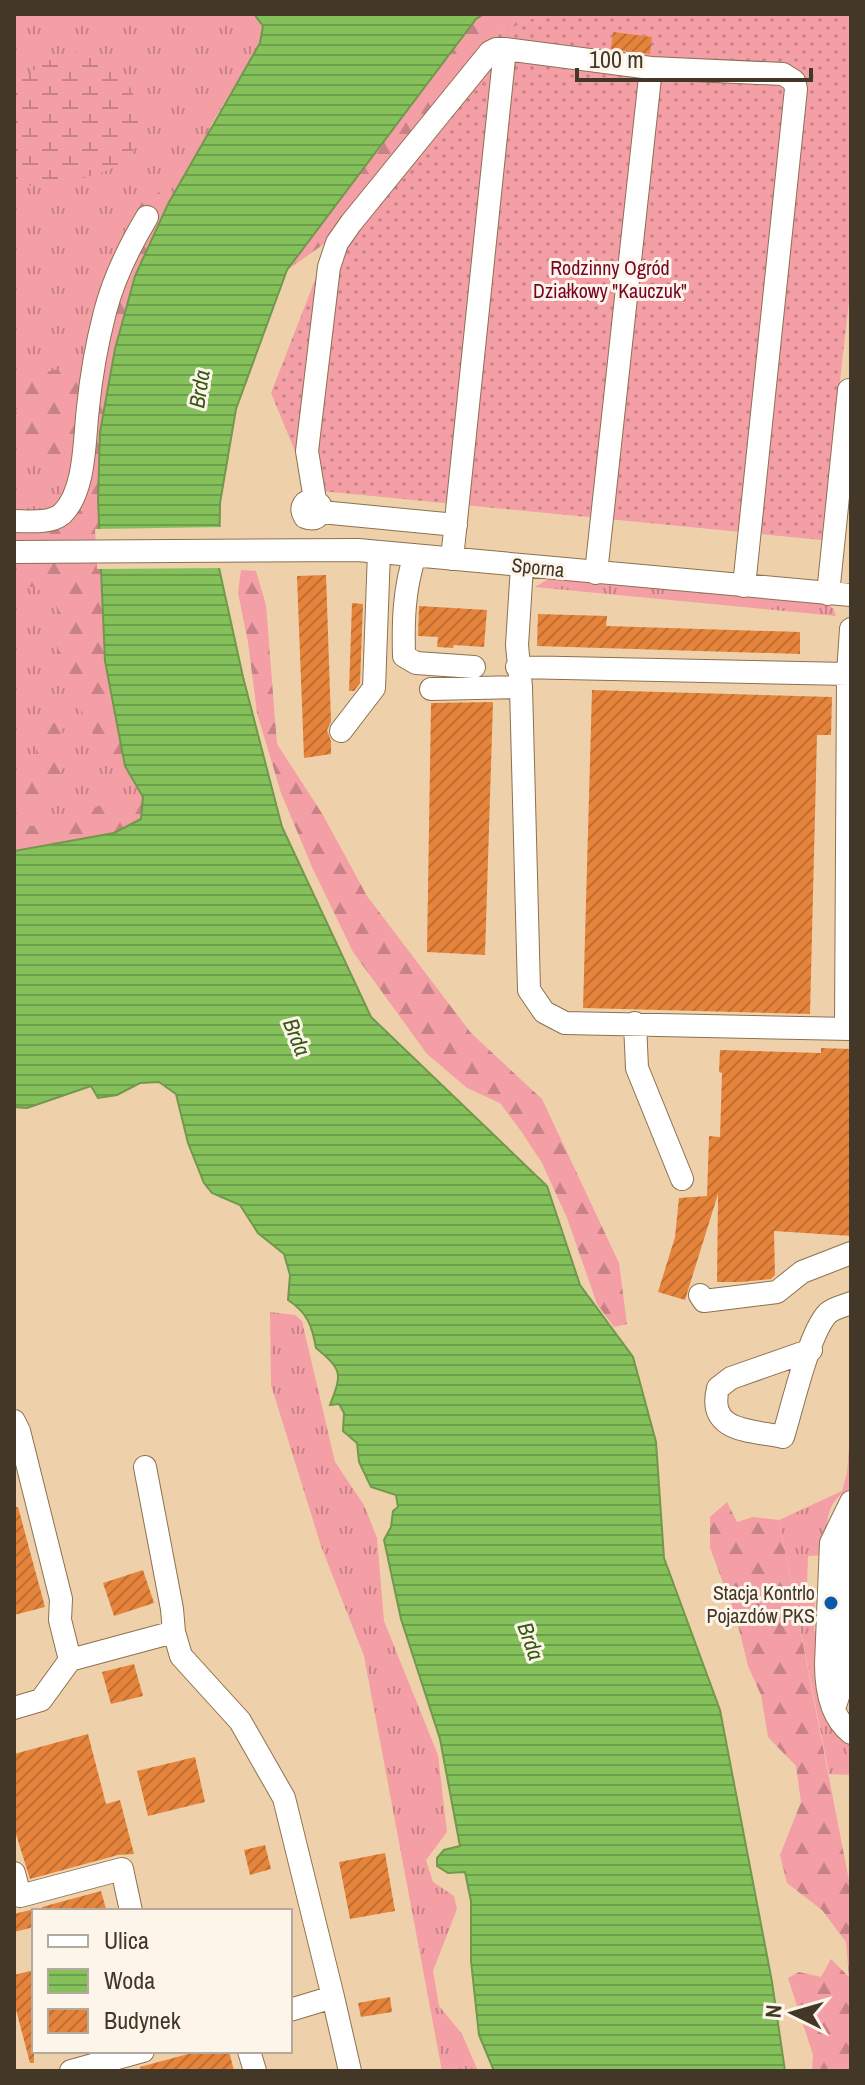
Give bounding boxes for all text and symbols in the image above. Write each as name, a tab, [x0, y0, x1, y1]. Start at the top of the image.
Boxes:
scale bar	[577, 32, 811, 82]
text: 100 m	[589, 43, 644, 75]
park label: Rodzinny Ogród Działkowy "Kauczuk"	[533, 254, 687, 304]
water label: Brda	[181, 368, 217, 410]
street label: Sporna	[510, 551, 566, 583]
water label: Brda	[276, 1014, 318, 1060]
place label: Stacja Kontrlo Pojazdów PKS	[707, 1579, 815, 1629]
marker: Stacja Kontrlo Pojazdów PKS	[822, 1594, 840, 1612]
water label: Brda	[510, 1618, 552, 1664]
legend	[32, 1909, 292, 2053]
text: Ulica	[104, 1924, 149, 1956]
text: Woda	[104, 1964, 155, 1996]
north arrow	[753, 1973, 833, 2053]
text: N	[758, 2003, 789, 2019]
text: Budynek	[104, 2004, 181, 2036]

